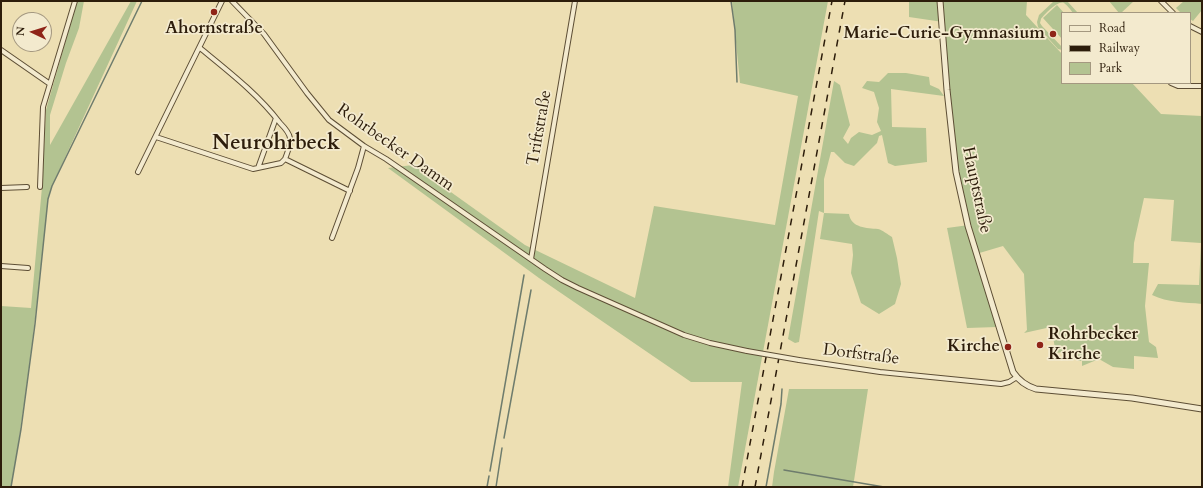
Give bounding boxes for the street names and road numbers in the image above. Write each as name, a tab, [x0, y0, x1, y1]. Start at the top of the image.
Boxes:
street label: Triftstraße	[523, 89, 557, 167]
street label: Rohrbecker Damm	[332, 100, 458, 196]
street label: Hauptstraße	[957, 145, 995, 235]
street label: Dorfstraße	[822, 340, 900, 370]

